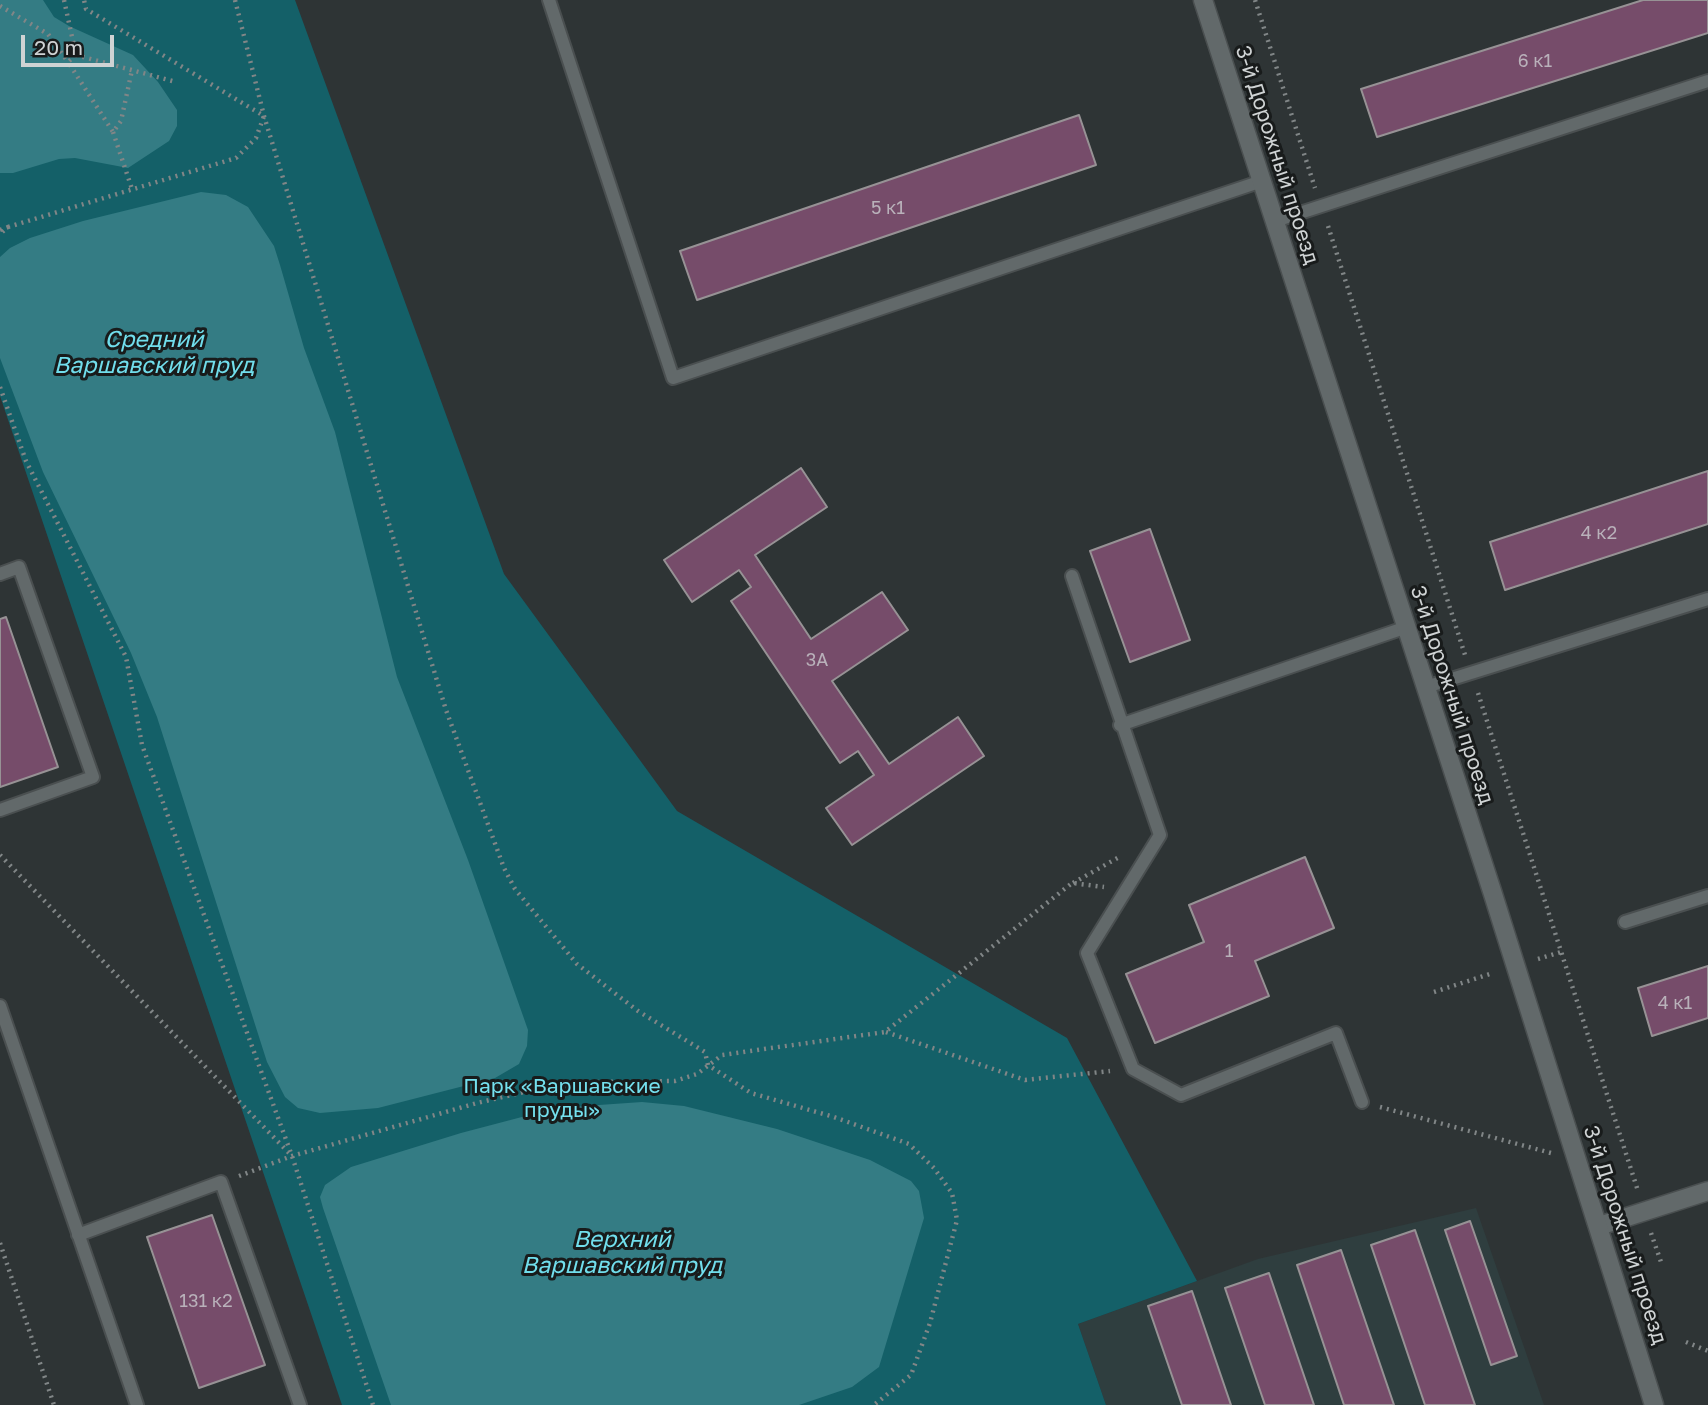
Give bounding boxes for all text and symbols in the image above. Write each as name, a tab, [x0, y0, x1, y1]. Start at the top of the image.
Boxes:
scale bar	[24, 21, 117, 65]
text: 20 m	[34, 34, 83, 60]
street label: 3-й Дорожный проезд	[1230, 43, 1324, 267]
house number: 6 к1	[1518, 50, 1552, 72]
house number: 5 к1	[871, 197, 905, 219]
water label: Средний Варшавский пруд	[54, 326, 254, 380]
house number: 4 к2	[1581, 522, 1617, 544]
street label: 3-й Дорожный проезд	[1405, 583, 1499, 807]
house number: 3А	[806, 649, 828, 671]
house number: 1	[1225, 940, 1233, 962]
house number: 4 к1	[1658, 992, 1692, 1014]
park label: Парк «Варшавские пруды»	[463, 1073, 661, 1123]
street label: 3-й Дорожный проезд	[1578, 1123, 1672, 1347]
water label: Верхний Варшавский пруд	[522, 1226, 722, 1280]
house number: 131 к2	[179, 1290, 233, 1312]

